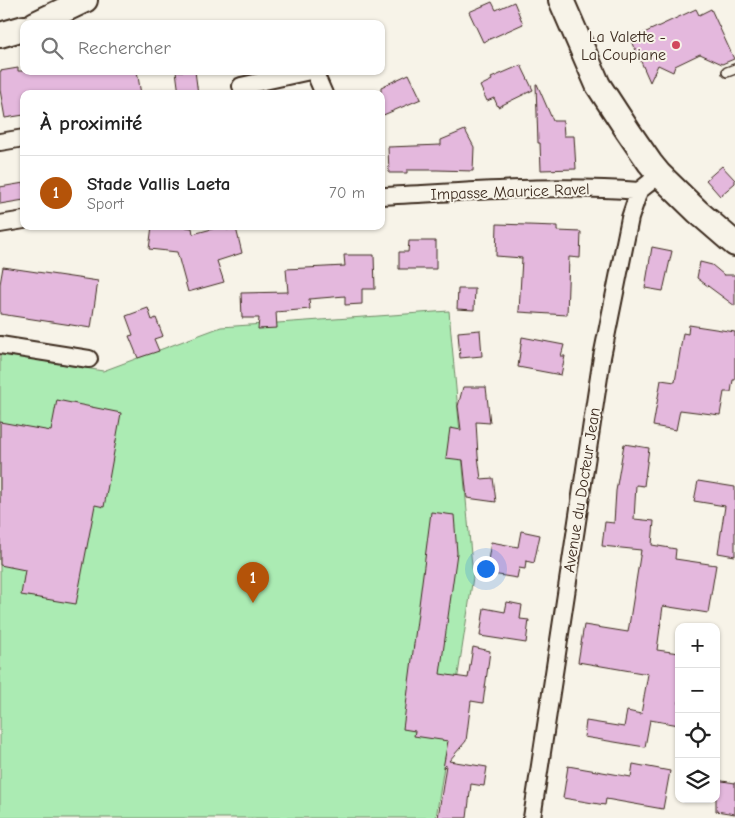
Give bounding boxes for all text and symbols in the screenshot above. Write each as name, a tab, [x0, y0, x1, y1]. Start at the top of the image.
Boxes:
search box	[20, 20, 385, 75]
place label: La Valette - La Coupiane	[581, 28, 666, 64]
icon: search	[38, 34, 66, 62]
text: Rechercher	[78, 37, 171, 59]
marker: La Valette - La Coupiane	[670, 39, 682, 51]
text: À proximité	[40, 111, 142, 135]
text: Stade Vallis Laeta	[87, 173, 231, 195]
street label: Impasse Maurice Ravel	[430, 180, 590, 204]
text: 1	[53, 184, 59, 202]
text: 70 m	[329, 184, 365, 202]
text: Sport	[87, 195, 124, 213]
street label: Avenue du Docteur Jean	[560, 406, 604, 574]
your location	[473, 556, 499, 582]
pin: 1	[237, 562, 269, 603]
map controls	[675, 623, 720, 803]
button: +	[675, 623, 720, 668]
button: −	[675, 668, 720, 713]
button: locate	[675, 713, 720, 758]
button: layers	[675, 758, 720, 803]

